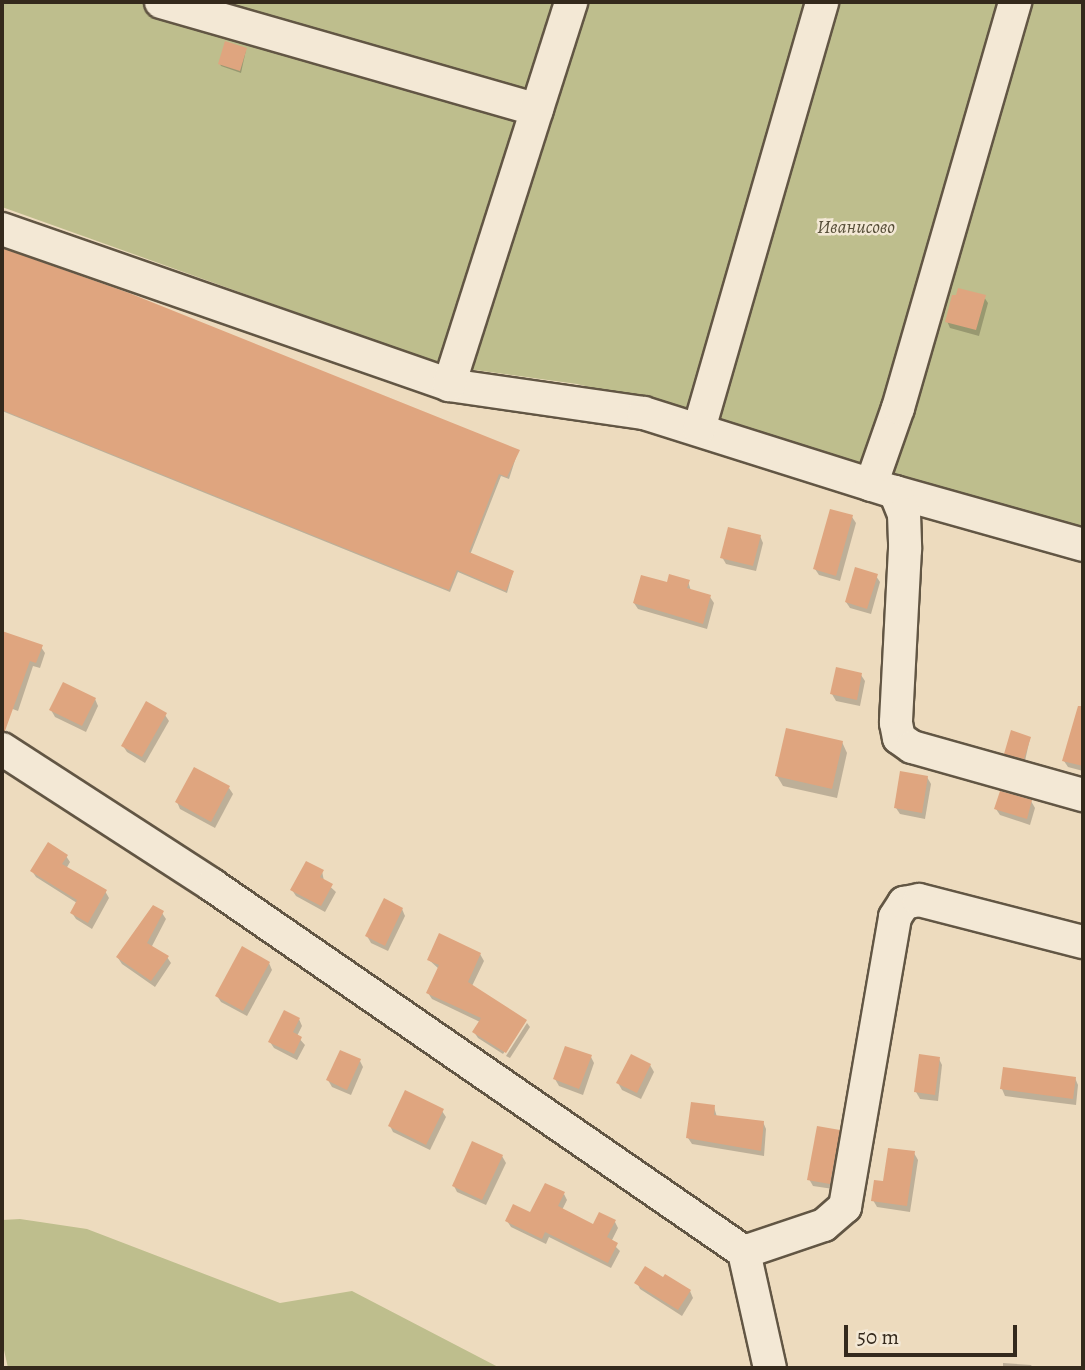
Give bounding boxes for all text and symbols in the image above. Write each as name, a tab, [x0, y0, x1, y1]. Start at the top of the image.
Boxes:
park label: Иванисово	[817, 217, 895, 239]
scale bar	[847, 1310, 1020, 1354]
text: 50 m	[857, 1323, 899, 1351]

